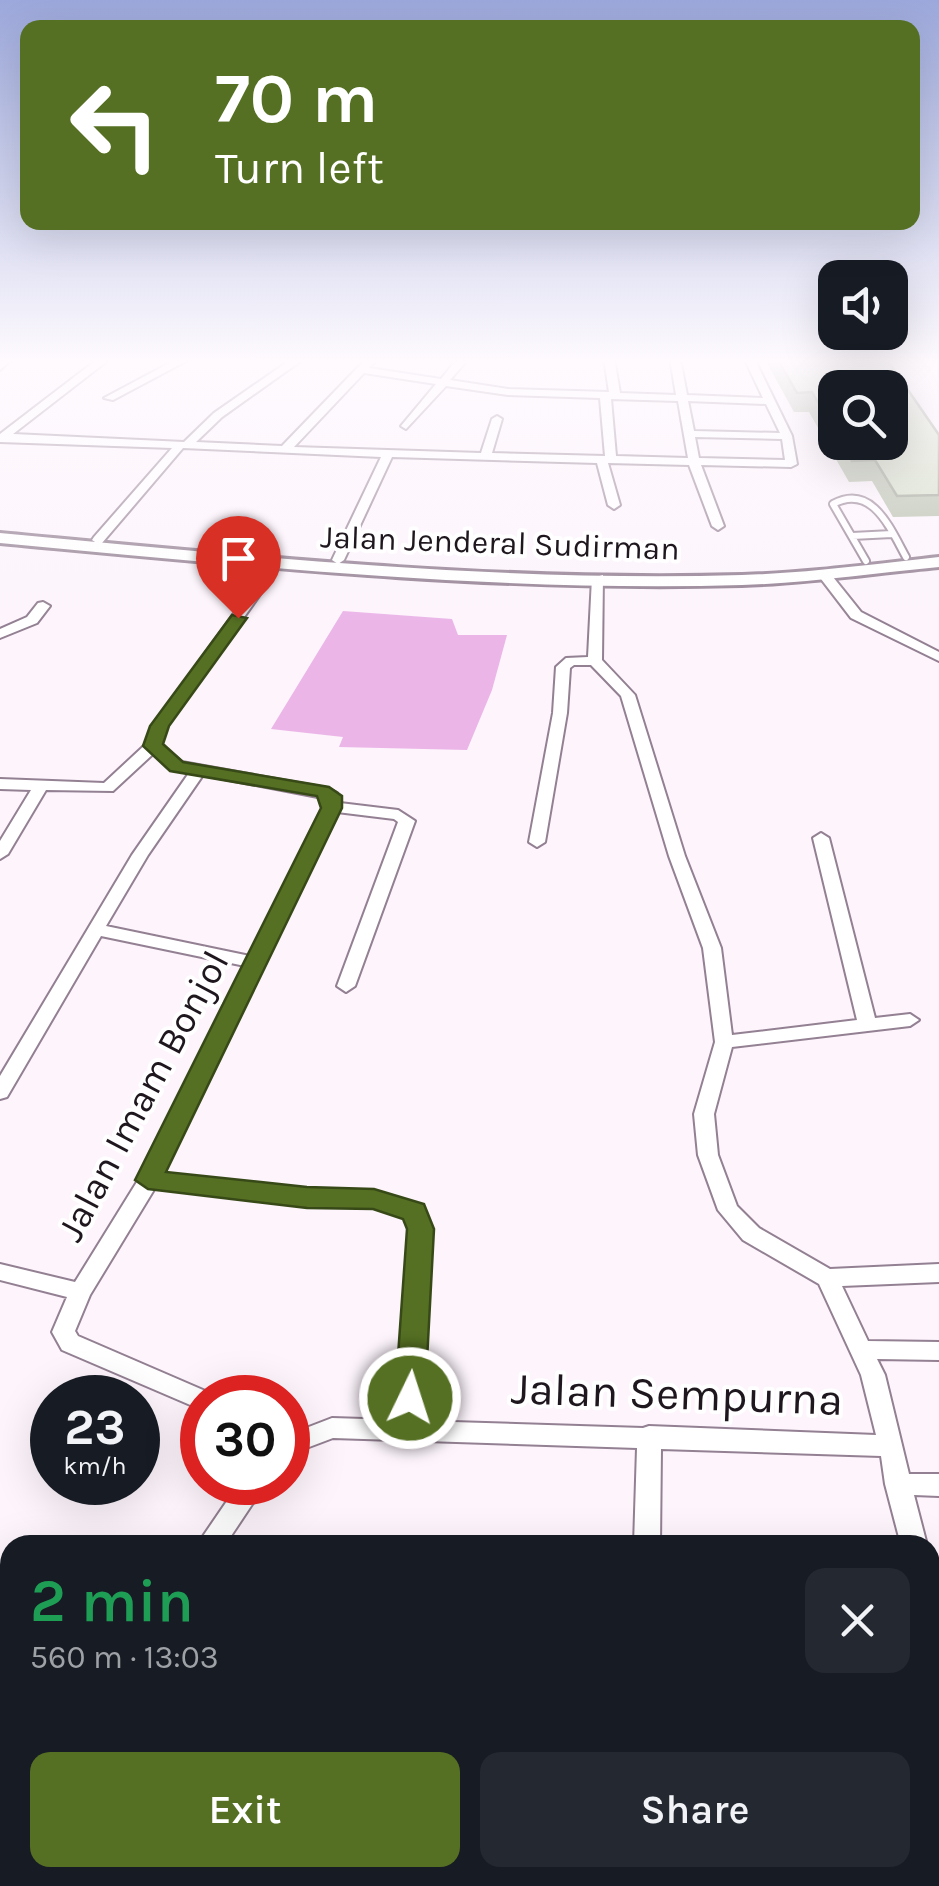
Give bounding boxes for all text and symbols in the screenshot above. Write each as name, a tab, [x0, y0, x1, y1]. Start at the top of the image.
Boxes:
text: 70 m	[215, 58, 378, 140]
icon: left	[50, 60, 180, 190]
text: Turn left	[215, 142, 384, 194]
map controls	[818, 260, 908, 460]
button: sound	[818, 260, 908, 350]
button: search	[818, 370, 908, 460]
pin	[196, 516, 281, 619]
street label: Jalan Jenderal Sudirman	[320, 518, 680, 568]
icon: arrive	[211, 531, 266, 586]
street label: Jalan Imam Bonjol	[48, 943, 238, 1249]
position arrow	[358, 1346, 462, 1450]
street label: Jalan Sempurna	[510, 1362, 844, 1426]
speed limit sign: 30	[180, 1375, 310, 1505]
text: 23	[64, 1398, 126, 1457]
text: km/h	[63, 1451, 127, 1480]
text: 2 min	[30, 1566, 194, 1636]
button: close	[805, 1568, 910, 1673]
text: 560 m · 13:03	[30, 1639, 219, 1676]
button: Exit	[30, 1752, 460, 1867]
button: Share	[480, 1752, 910, 1867]

